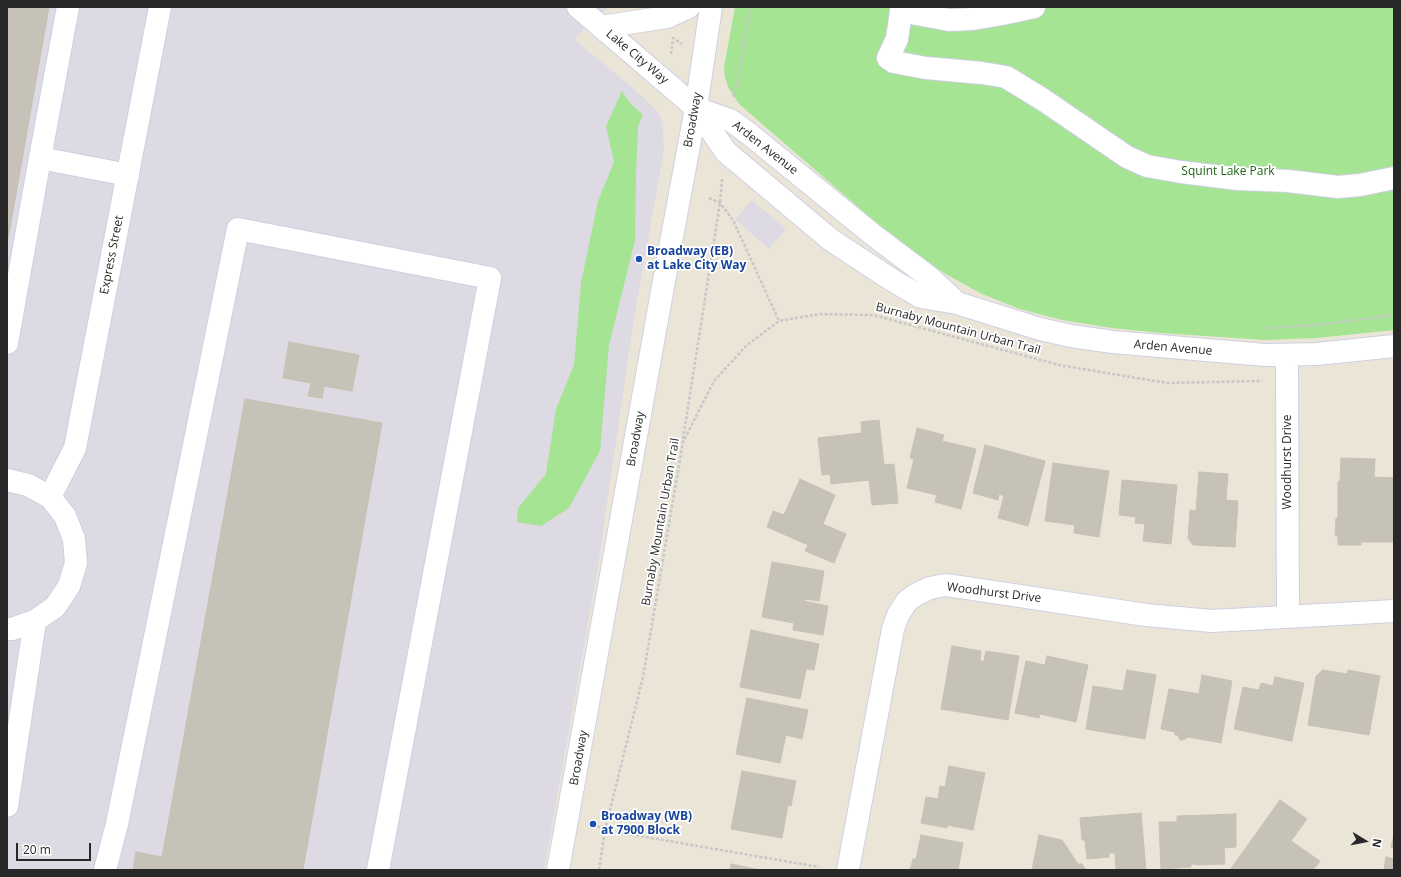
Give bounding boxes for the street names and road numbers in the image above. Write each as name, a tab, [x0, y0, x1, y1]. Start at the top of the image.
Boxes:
street label: Lake City Way	[603, 27, 671, 87]
street label: Broadway	[681, 91, 705, 149]
street label: Arden Avenue	[730, 118, 800, 178]
street label: Express Street	[97, 214, 127, 296]
street label: Burnaby Mountain Urban Trail	[874, 300, 1042, 358]
street label: Arden Avenue	[1133, 337, 1213, 359]
street label: Broadway	[624, 410, 648, 468]
street label: Woodhurst Drive	[1281, 415, 1295, 509]
street label: Burnaby Mountain Urban Trail	[639, 437, 683, 607]
street label: Woodhurst Drive	[946, 580, 1042, 606]
street label: Broadway	[567, 729, 591, 787]

